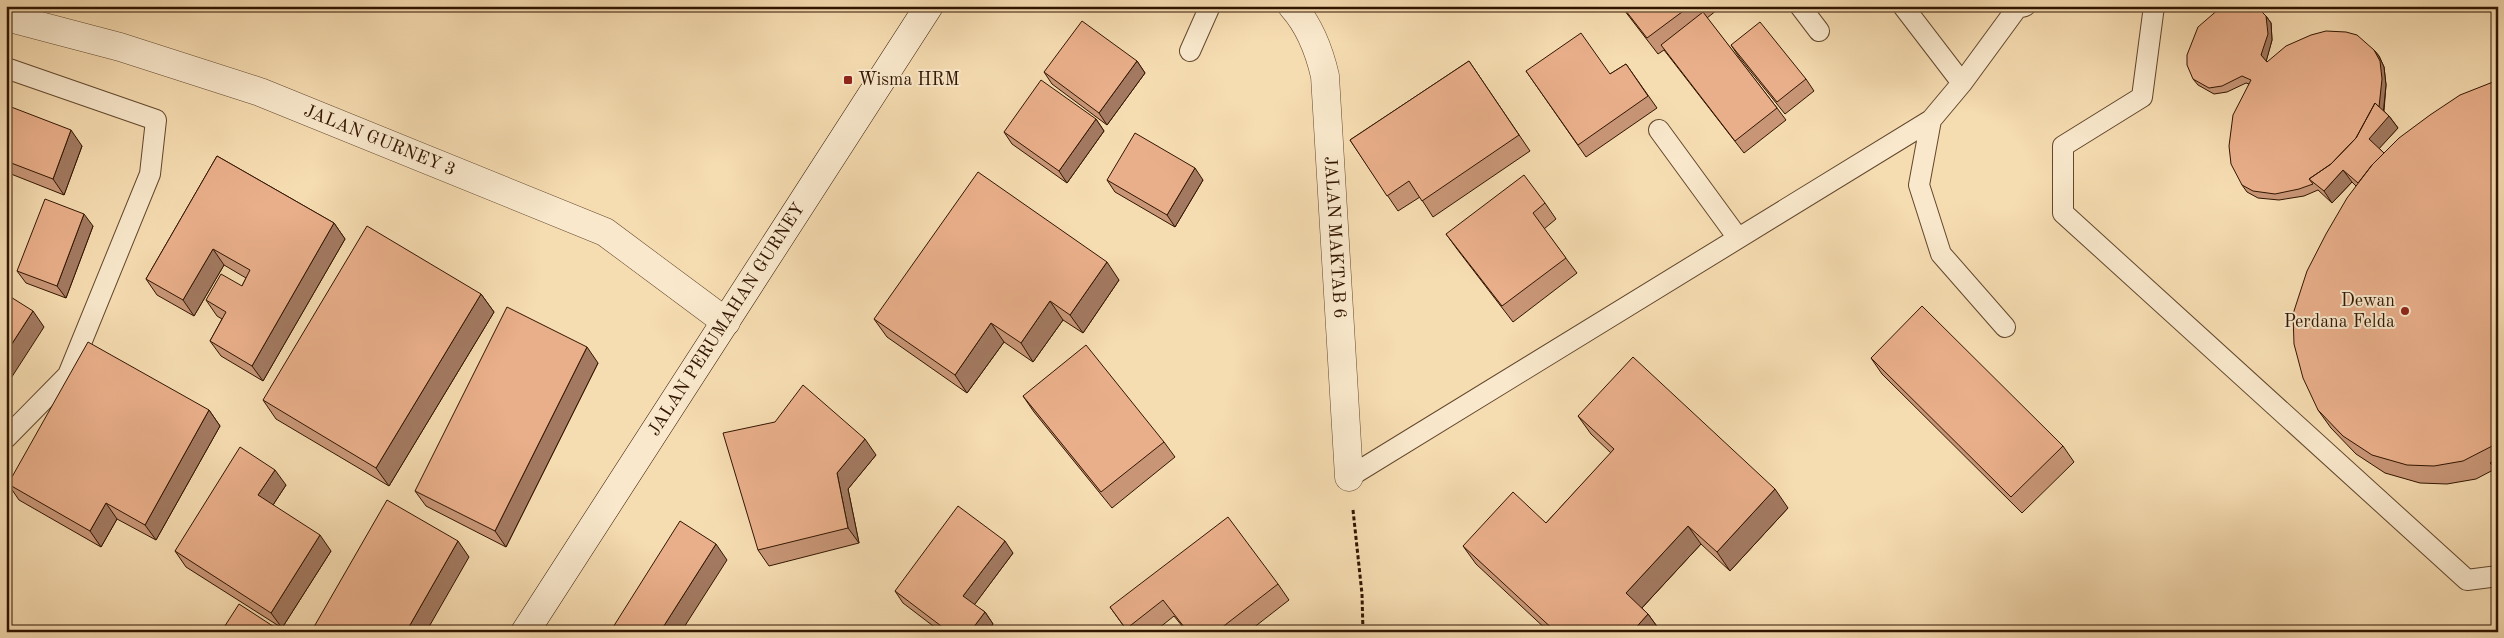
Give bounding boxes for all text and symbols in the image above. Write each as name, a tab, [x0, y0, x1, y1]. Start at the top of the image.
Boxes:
place label: Wisma HRM	[858, 71, 959, 89]
marker: Wisma HRM	[842, 74, 854, 86]
street label: JALAN GURNEY 3	[301, 102, 458, 179]
street label: JALAN MAKTAB 6	[1321, 156, 1349, 319]
street label: JALAN PERUMAHAN GURNEY	[645, 200, 808, 439]
place label: Dewan Perdana Felda	[2284, 292, 2395, 331]
marker: Dewan Perdana Felda	[2399, 305, 2411, 317]

